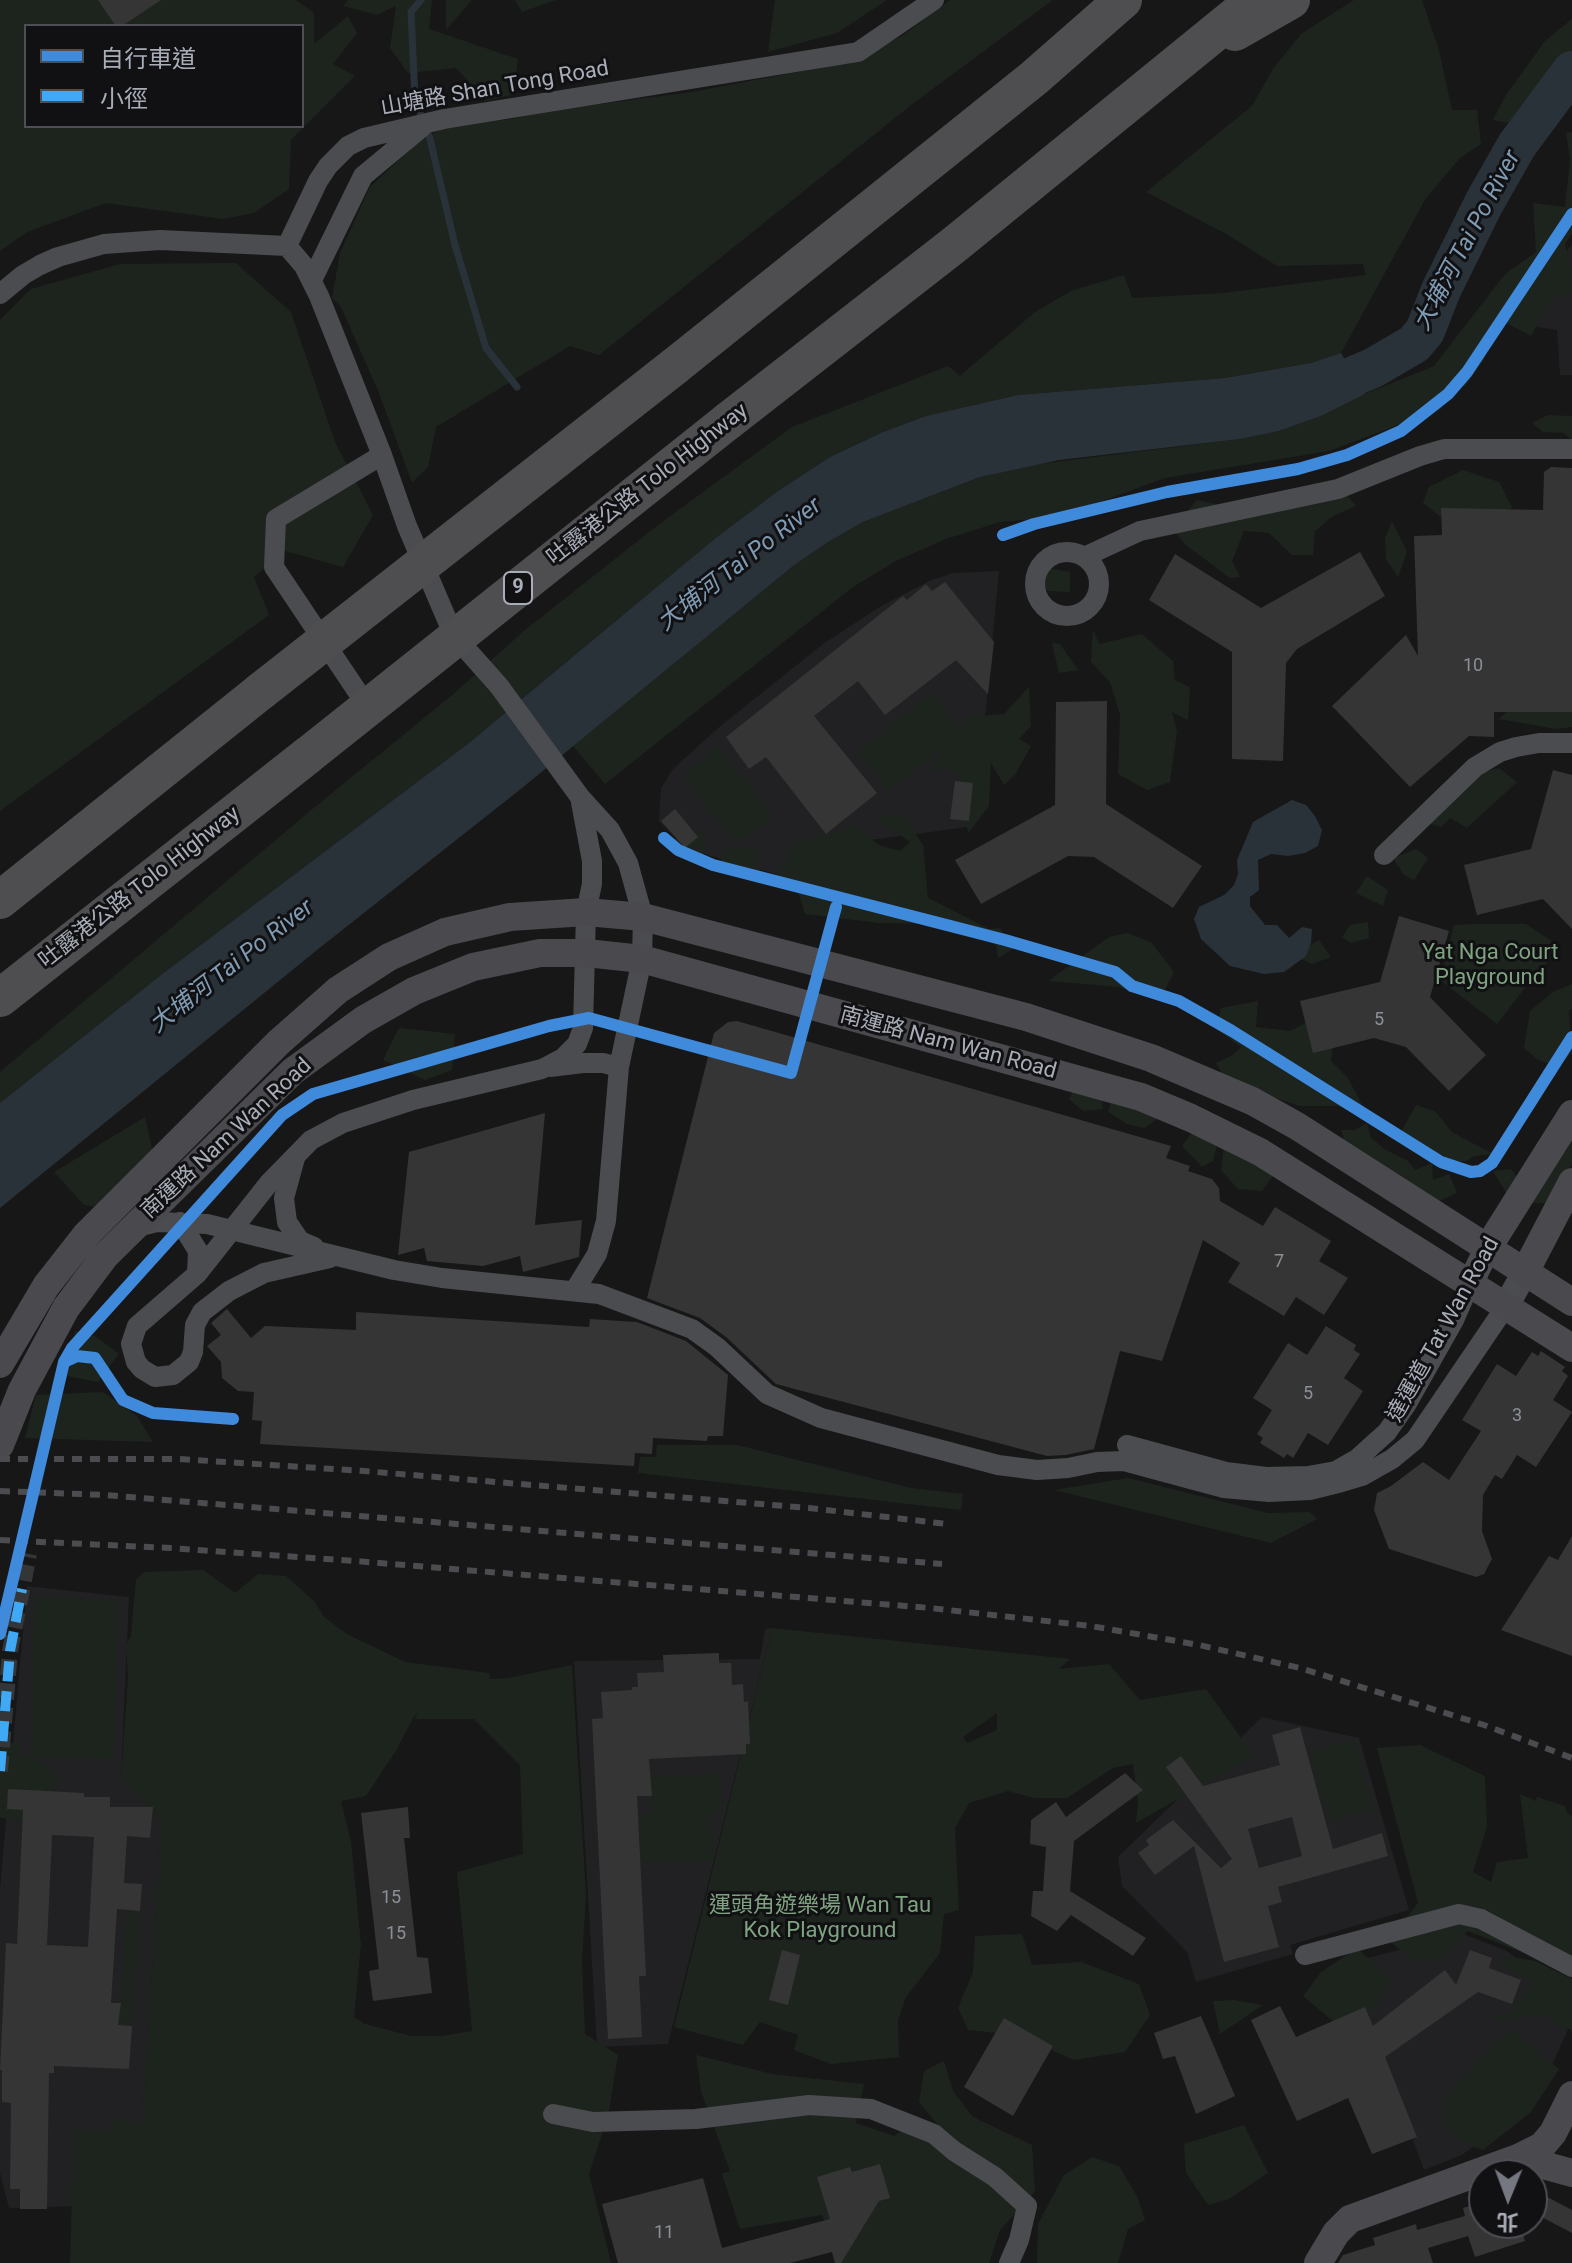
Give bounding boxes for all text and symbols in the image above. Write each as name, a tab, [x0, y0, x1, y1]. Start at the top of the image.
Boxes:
legend	[24, 24, 304, 128]
text: 自行車道	[100, 45, 196, 73]
street label: 山塘路 Shan Tong Road	[379, 56, 611, 122]
text: 小徑	[100, 85, 148, 113]
water label: 大埔河 Tai Po River	[1408, 146, 1528, 336]
street label: 吐露港公路 Tolo Highway	[542, 398, 754, 572]
water label: 大埔河 Tai Po River	[652, 492, 828, 638]
road number: 9	[504, 572, 532, 604]
house number: 10	[1463, 655, 1483, 677]
street label: 吐露港公路 Tolo Highway	[34, 801, 246, 975]
water label: 大埔河 Tai Po River	[144, 894, 320, 1040]
park label: Yat Nga Court Playground	[1422, 940, 1558, 992]
street label: 南運路 Nam Wan Road	[837, 1002, 1059, 1086]
house number: 5	[1374, 1009, 1384, 1031]
street label: 南運路 Nam Wan Road	[136, 1053, 318, 1225]
street label: 達運道 Tat Wan Road	[1382, 1233, 1506, 1427]
house number: 7	[1274, 1251, 1284, 1273]
house number: 5	[1303, 1383, 1313, 1405]
house number: 3	[1512, 1405, 1522, 1427]
house number: 15	[381, 1887, 401, 1909]
park label: 運頭角遊樂場 Wan Tau Kok Playground	[709, 1893, 931, 1944]
house number: 15	[386, 1923, 406, 1945]
north arrow	[1468, 2159, 1548, 2239]
text: 北	[1496, 2209, 1519, 2234]
house number: 11	[654, 2222, 674, 2244]

